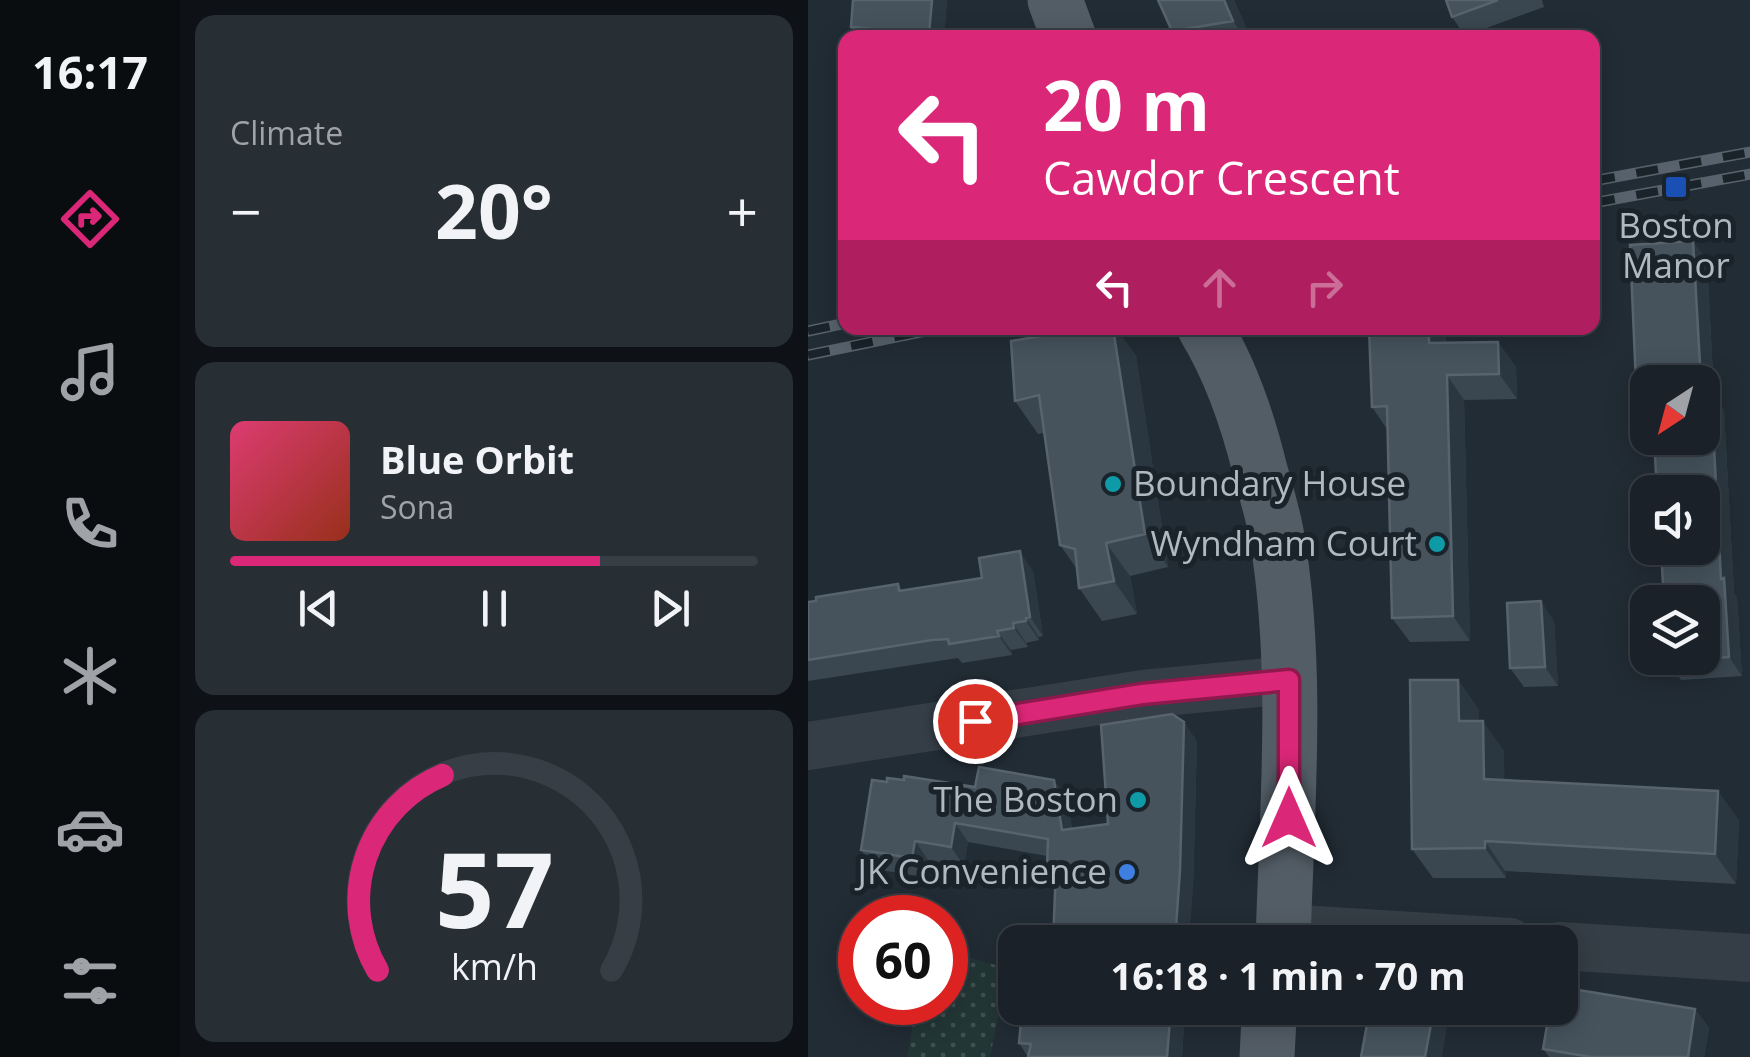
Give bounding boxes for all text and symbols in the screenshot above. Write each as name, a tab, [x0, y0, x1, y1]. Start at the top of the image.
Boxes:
text: 16:17	[32, 41, 148, 102]
text: 20 m	[1043, 56, 1210, 152]
icon: left	[878, 70, 1008, 200]
text: Climate	[230, 111, 343, 154]
text: Cawdor Crescent	[1043, 147, 1400, 208]
text: 20°	[435, 159, 553, 261]
text: −	[230, 173, 261, 248]
text: +	[727, 173, 758, 248]
marker: Boston Manor	[1663, 174, 1689, 200]
icon: directions	[55, 184, 125, 254]
place label: Boston Manor	[1618, 201, 1734, 288]
icon: left	[1087, 260, 1142, 315]
icon: ahead	[1192, 260, 1247, 315]
icon: right	[1297, 260, 1352, 315]
icon: music	[55, 337, 125, 407]
north arrow	[1630, 365, 1720, 455]
map controls	[1630, 365, 1720, 675]
text: Blue Orbit	[380, 433, 574, 485]
place label: Boundary House	[1133, 459, 1406, 506]
marker: Boundary House	[1102, 473, 1124, 495]
button: sound	[1630, 475, 1720, 565]
text: Sona	[380, 485, 454, 528]
icon: phone	[55, 489, 125, 559]
place label: Wyndham Court	[1151, 519, 1417, 566]
marker: Wyndham Court	[1426, 533, 1448, 555]
icon: previous	[291, 581, 346, 636]
icon: pause	[467, 581, 522, 636]
icon: next	[643, 581, 698, 636]
button: layers	[1630, 585, 1720, 675]
icon: climate	[55, 641, 125, 711]
pin	[933, 679, 1018, 764]
icon: arrive	[948, 694, 1003, 749]
position arrow	[1237, 766, 1341, 870]
place label: The Boston	[933, 775, 1118, 822]
marker: The Boston	[1127, 789, 1149, 811]
icon: car	[55, 794, 125, 864]
text: 57	[435, 817, 553, 958]
place label: JK Convenience	[855, 847, 1107, 894]
marker: JK Convenience	[1116, 861, 1138, 883]
speed limit sign: 60	[838, 895, 968, 1025]
text: km/h	[451, 942, 537, 990]
icon: filters	[55, 946, 125, 1016]
text: 16:18 · 1 min · 70 m	[1110, 949, 1466, 1001]

